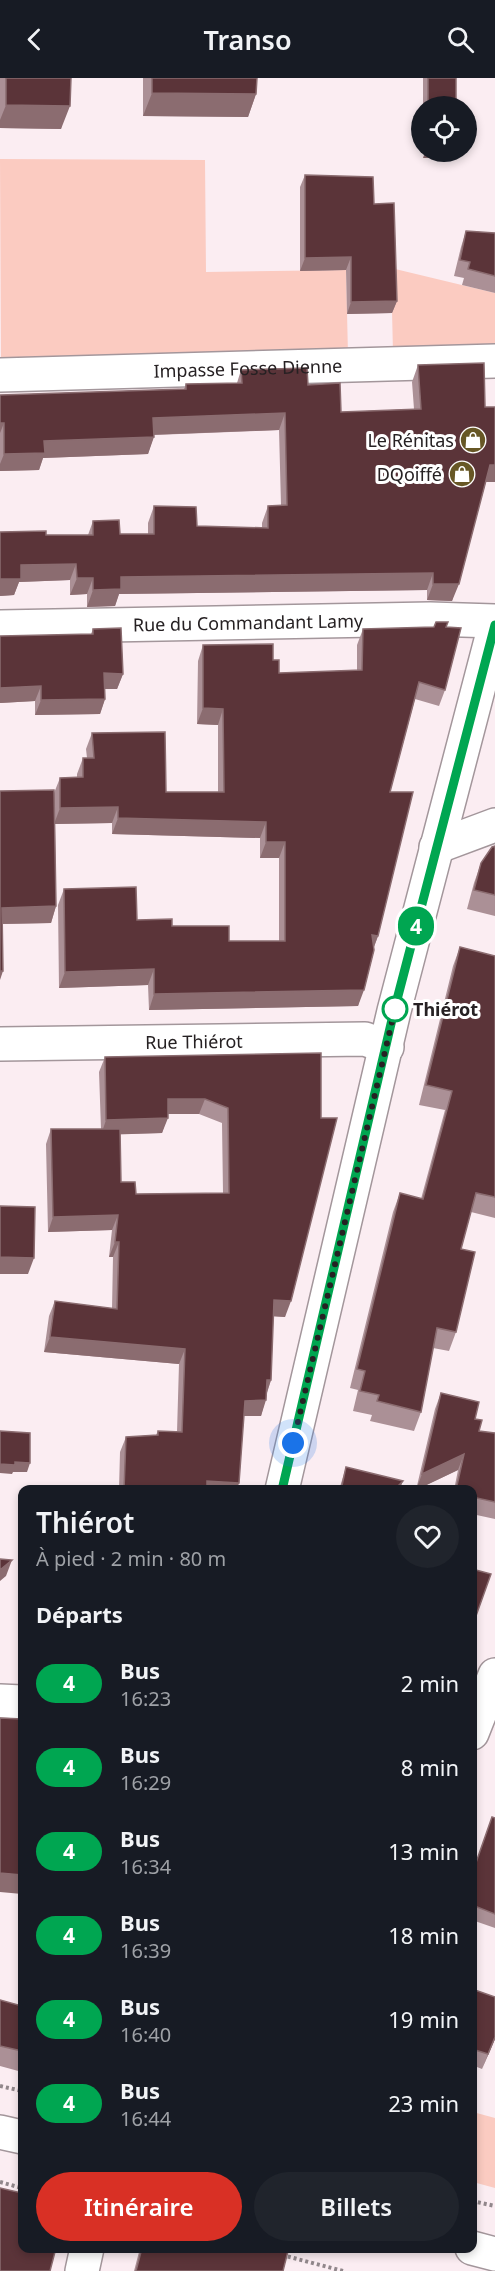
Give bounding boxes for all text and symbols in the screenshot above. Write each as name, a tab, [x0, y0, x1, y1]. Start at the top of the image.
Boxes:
text: Transo	[203, 21, 292, 58]
icon: back	[18, 23, 51, 56]
icon: search	[444, 23, 477, 56]
map controls	[411, 96, 477, 162]
button: locate	[411, 96, 477, 162]
street label: Impasse Fosse Dienne	[153, 353, 343, 383]
shop icon: Le Rénitas	[458, 425, 488, 455]
place label: Le Rénitas	[367, 428, 454, 452]
shop icon: DQoiffé	[447, 459, 477, 489]
place label: DQoiffé	[377, 462, 442, 486]
street label: Rue du Commandant Lamy	[133, 608, 364, 637]
line badge: 4	[396, 906, 436, 946]
text: 4	[410, 912, 422, 940]
marker: Thiérot	[382, 996, 408, 1022]
place label: Thiérot	[413, 997, 478, 1021]
street label: Rue Thiérot	[145, 1029, 243, 1054]
your location	[278, 1428, 308, 1458]
text: Thiérot	[36, 1503, 134, 1541]
button: heart	[396, 1505, 459, 1568]
text: À pied · 2 min · 80 m	[36, 1545, 226, 1572]
text: Départs	[36, 1599, 123, 1629]
text: Bus	[120, 1655, 160, 1685]
text: 2 min	[401, 1668, 459, 1698]
text: 4	[63, 1669, 75, 1697]
text: 16:23	[120, 1685, 171, 1712]
text: Bus	[120, 1739, 160, 1769]
text: 8 min	[401, 1752, 459, 1782]
text: 4	[63, 1753, 75, 1781]
text: 16:29	[120, 1769, 171, 1796]
text: Bus	[120, 1823, 160, 1853]
text: 13 min	[388, 1836, 459, 1866]
text: 4	[63, 1837, 75, 1865]
text: 16:34	[120, 1853, 171, 1880]
text: Bus	[120, 1907, 160, 1937]
text: 18 min	[388, 1920, 459, 1950]
text: 4	[63, 1921, 75, 1949]
text: 16:39	[120, 1937, 171, 1964]
text: Bus	[120, 1991, 160, 2021]
text: 19 min	[388, 2004, 459, 2034]
text: 4	[63, 2005, 75, 2033]
text: 16:40	[120, 2021, 171, 2048]
text: Bus	[120, 2075, 160, 2105]
text: 23 min	[388, 2088, 459, 2118]
text: 4	[63, 2089, 75, 2117]
text: 16:44	[120, 2105, 171, 2132]
button: Itinéraire	[36, 2172, 242, 2241]
button: Billets	[254, 2172, 459, 2241]

